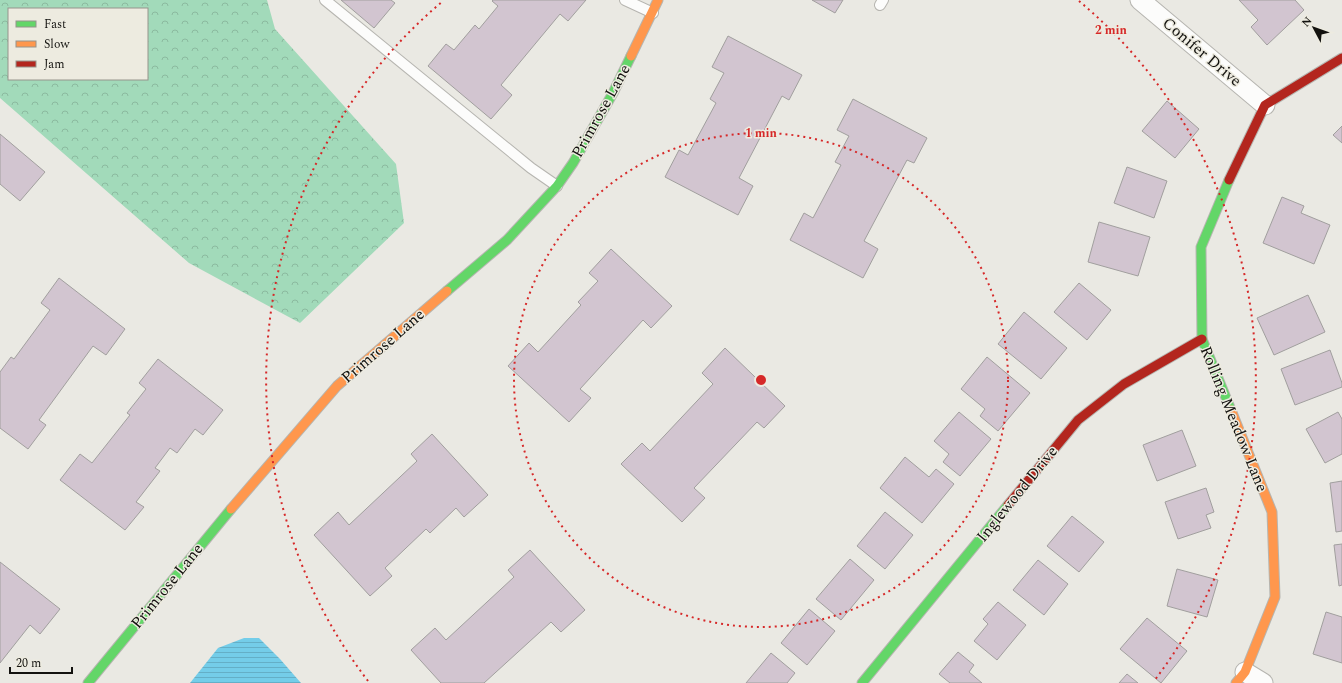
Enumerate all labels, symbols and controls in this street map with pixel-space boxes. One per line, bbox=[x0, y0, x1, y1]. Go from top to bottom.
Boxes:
legend bbox=[8, 8, 148, 80]
north arrow bbox=[1294, 8, 1334, 48]
street label: Conifer Drive bbox=[1157, 12, 1247, 92]
text: N bbox=[1297, 13, 1316, 31]
text: Fast bbox=[44, 15, 66, 34]
text: 2 min bbox=[1095, 21, 1128, 40]
text: Slow bbox=[44, 35, 70, 54]
text: Jam bbox=[44, 55, 65, 74]
street label: Primrose Lane bbox=[565, 60, 637, 162]
text: 1 min bbox=[745, 124, 778, 143]
street label: Primrose Lane bbox=[336, 303, 430, 389]
street label: Rolling Meadow Lane bbox=[1194, 343, 1274, 495]
centre of rings bbox=[754, 373, 768, 387]
street label: Inglewood Drive bbox=[971, 441, 1063, 547]
street label: Primrose Lane bbox=[125, 538, 209, 634]
scale bar bbox=[10, 649, 72, 675]
text: 20 m bbox=[16, 654, 41, 673]

